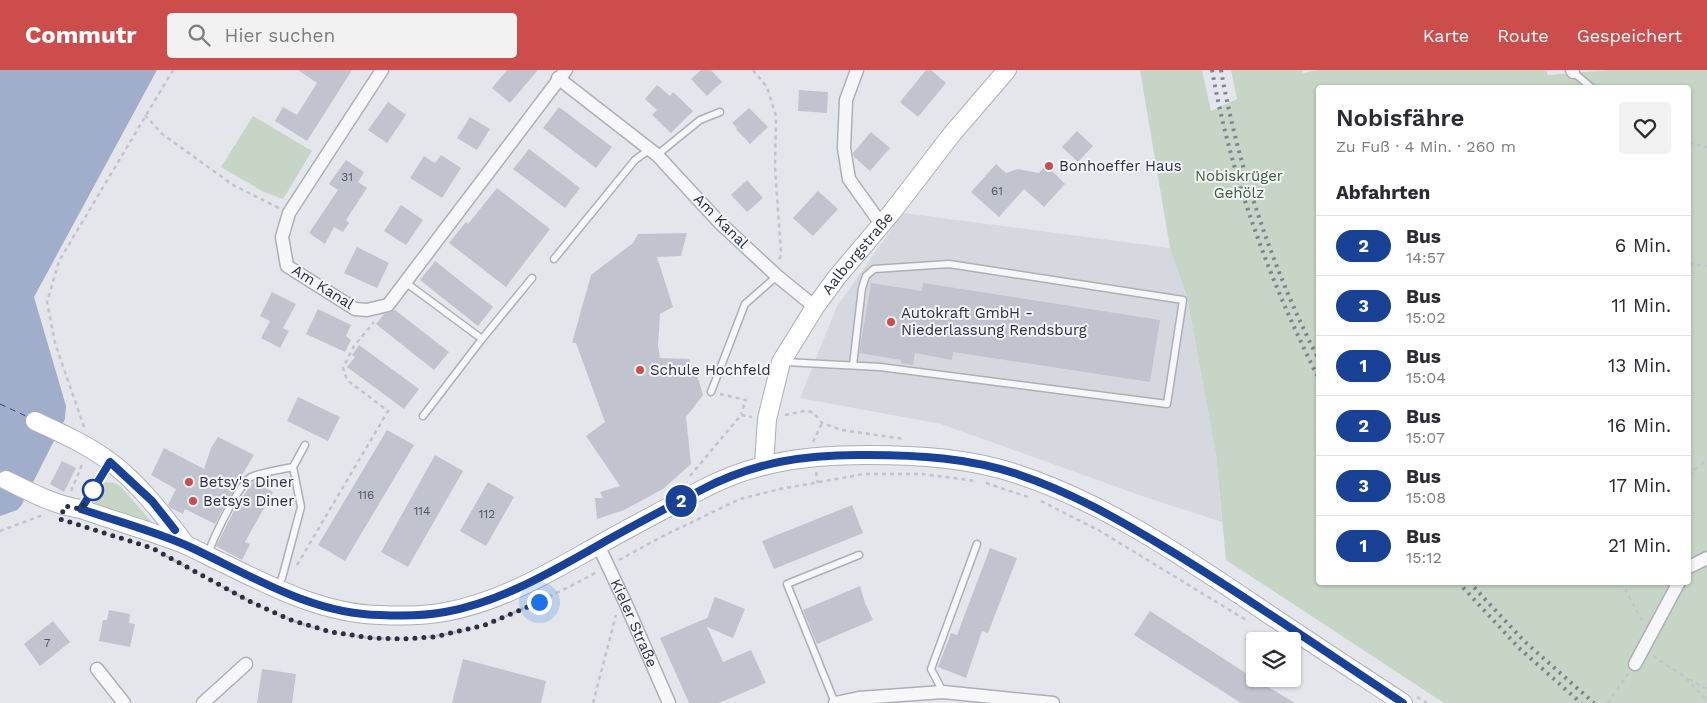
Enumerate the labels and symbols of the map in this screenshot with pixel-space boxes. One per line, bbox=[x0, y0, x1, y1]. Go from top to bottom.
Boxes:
place label: Bonhoeffer Haus bbox=[1059, 157, 1182, 175]
marker: Bonhoeffer Haus bbox=[1043, 160, 1055, 172]
park label: Nobiskrüger Gehölz bbox=[1195, 167, 1283, 202]
house number: 31 bbox=[341, 170, 353, 184]
house number: 61 bbox=[991, 184, 1003, 198]
street label: Am Kanal bbox=[690, 190, 752, 252]
street label: Aalborgstraße bbox=[818, 208, 897, 298]
street label: Am Kanal bbox=[289, 261, 358, 313]
place label: Autokraft GmbH - Niederlassung Rendsburg bbox=[901, 304, 1087, 339]
marker: Autokraft GmbH - Niederlassung Rendsburg bbox=[885, 316, 897, 328]
place label: Schule Hochfeld bbox=[650, 361, 771, 379]
marker: Schule Hochfeld bbox=[634, 364, 646, 376]
place label: Betsy's Diner bbox=[199, 473, 294, 491]
marker: Betsy's Diner bbox=[183, 476, 195, 488]
unlabelled marker bbox=[82, 479, 104, 501]
line badge: 2 bbox=[665, 485, 697, 517]
house number: 116 bbox=[358, 488, 374, 502]
place label: Betsys Diner bbox=[203, 492, 294, 510]
marker: Betsys Diner bbox=[187, 495, 199, 507]
house number: 114 bbox=[414, 504, 430, 518]
house number: 112 bbox=[479, 507, 495, 521]
street label: Kieler Straße bbox=[606, 576, 661, 670]
your location bbox=[527, 590, 552, 615]
house number: 7 bbox=[44, 636, 51, 650]

